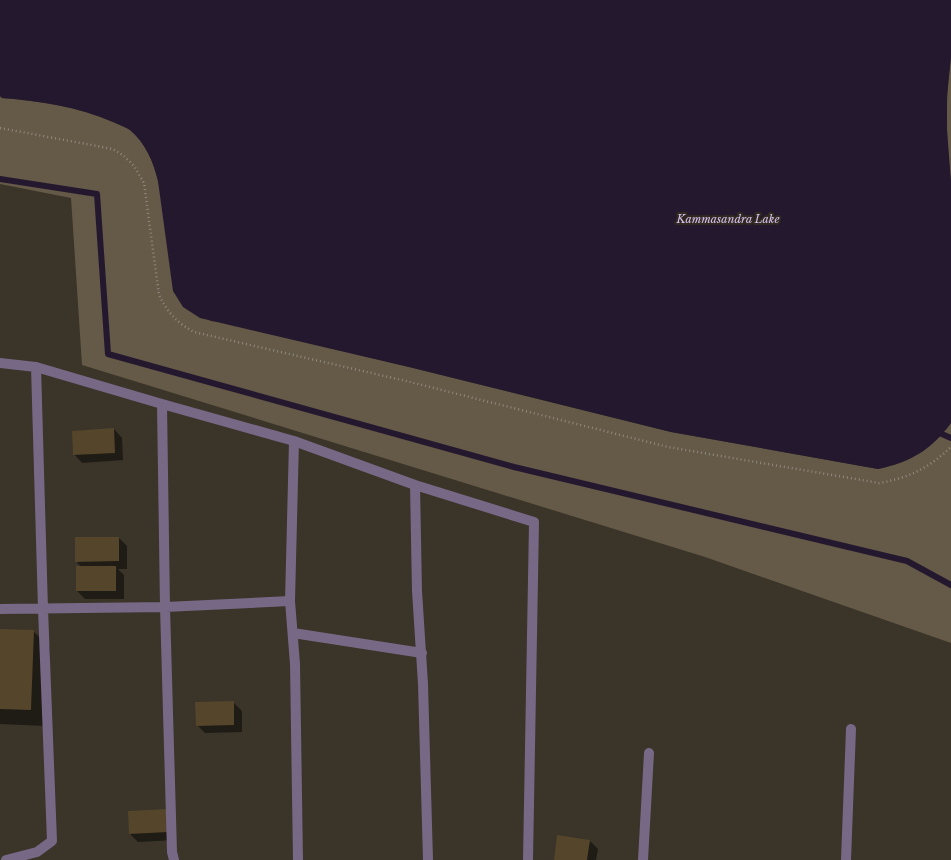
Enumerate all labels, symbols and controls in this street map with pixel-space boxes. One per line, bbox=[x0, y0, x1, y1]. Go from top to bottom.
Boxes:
water label: Kammasandra Lake bbox=[676, 212, 779, 226]

